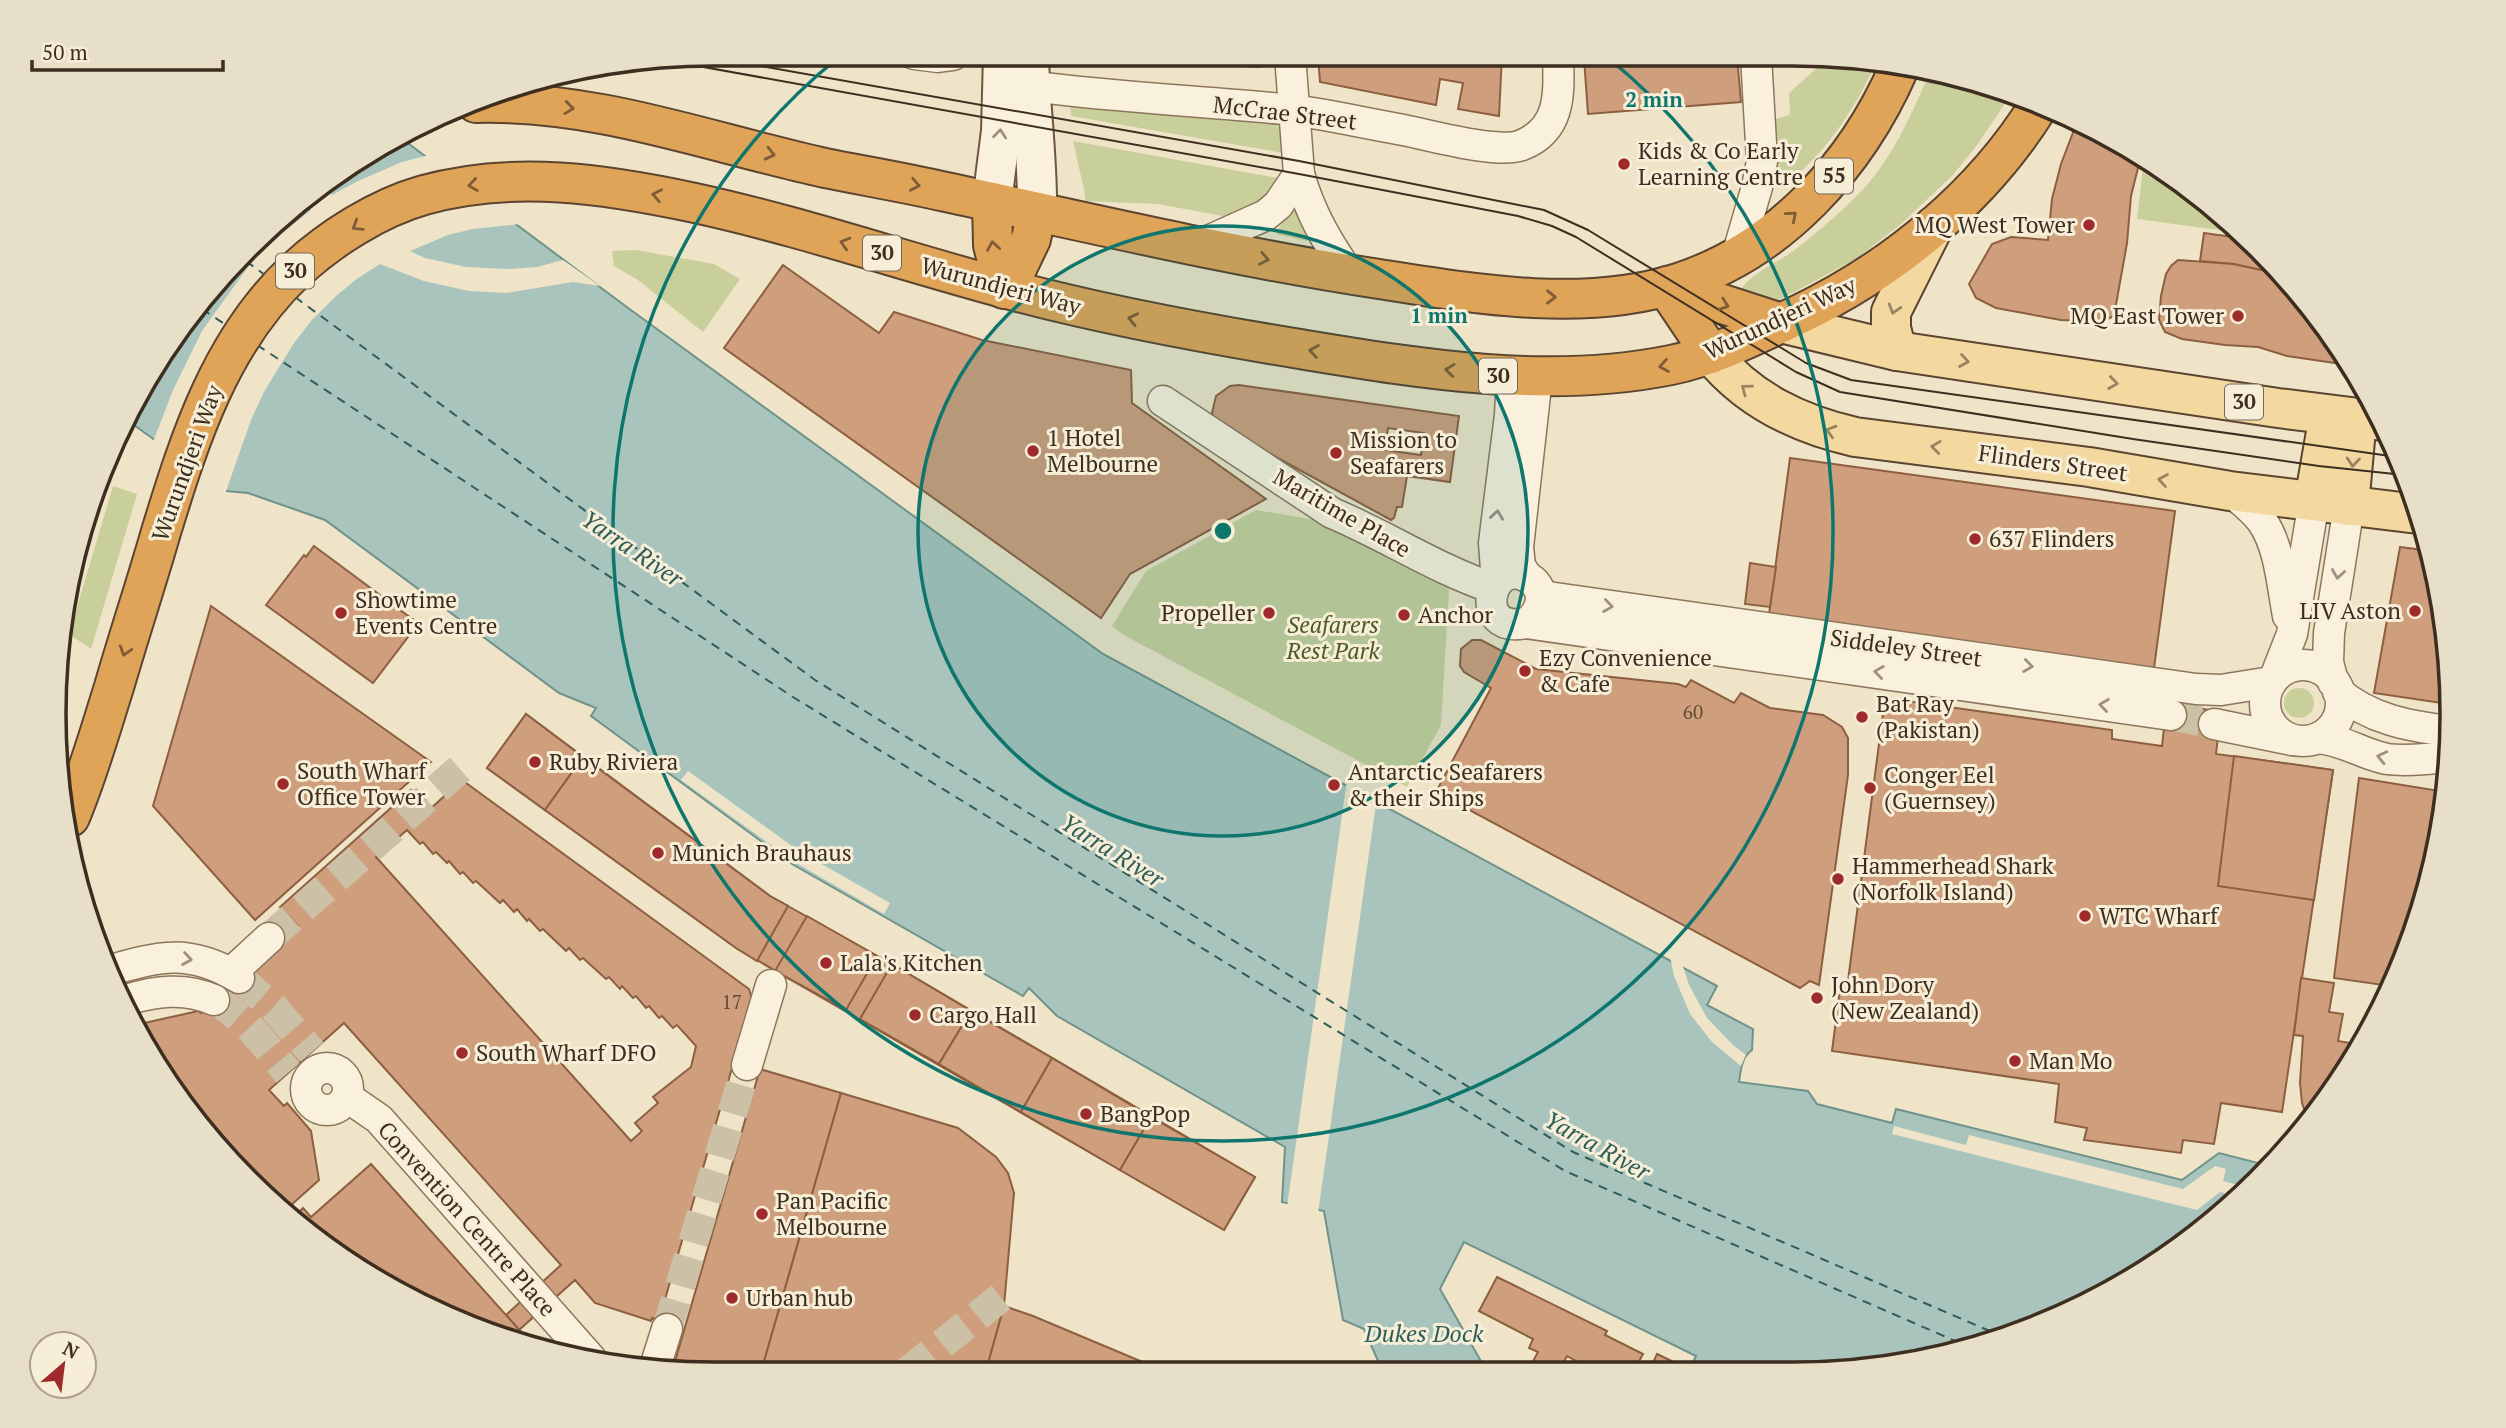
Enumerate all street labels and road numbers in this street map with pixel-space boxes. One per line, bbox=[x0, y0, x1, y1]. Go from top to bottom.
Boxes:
street label: McCrae Street bbox=[1211, 88, 1359, 137]
road number: 55 bbox=[1815, 158, 1853, 194]
road number: 30 bbox=[863, 236, 901, 270]
street label: Wurundjeri Way bbox=[918, 249, 1085, 322]
road number: 30 bbox=[276, 254, 314, 288]
street label: Wurundjeri Way bbox=[1699, 269, 1861, 366]
road number: 30 bbox=[1479, 358, 1517, 394]
street label: Wurundjeri Way bbox=[144, 380, 229, 545]
road number: 30 bbox=[2225, 384, 2263, 420]
street label: Flinders Street bbox=[1977, 437, 2130, 488]
street label: Maritime Place bbox=[1268, 461, 1417, 564]
street label: Siddeley Street bbox=[1828, 622, 1984, 674]
street label: Convention Centre Place bbox=[371, 1114, 563, 1323]

